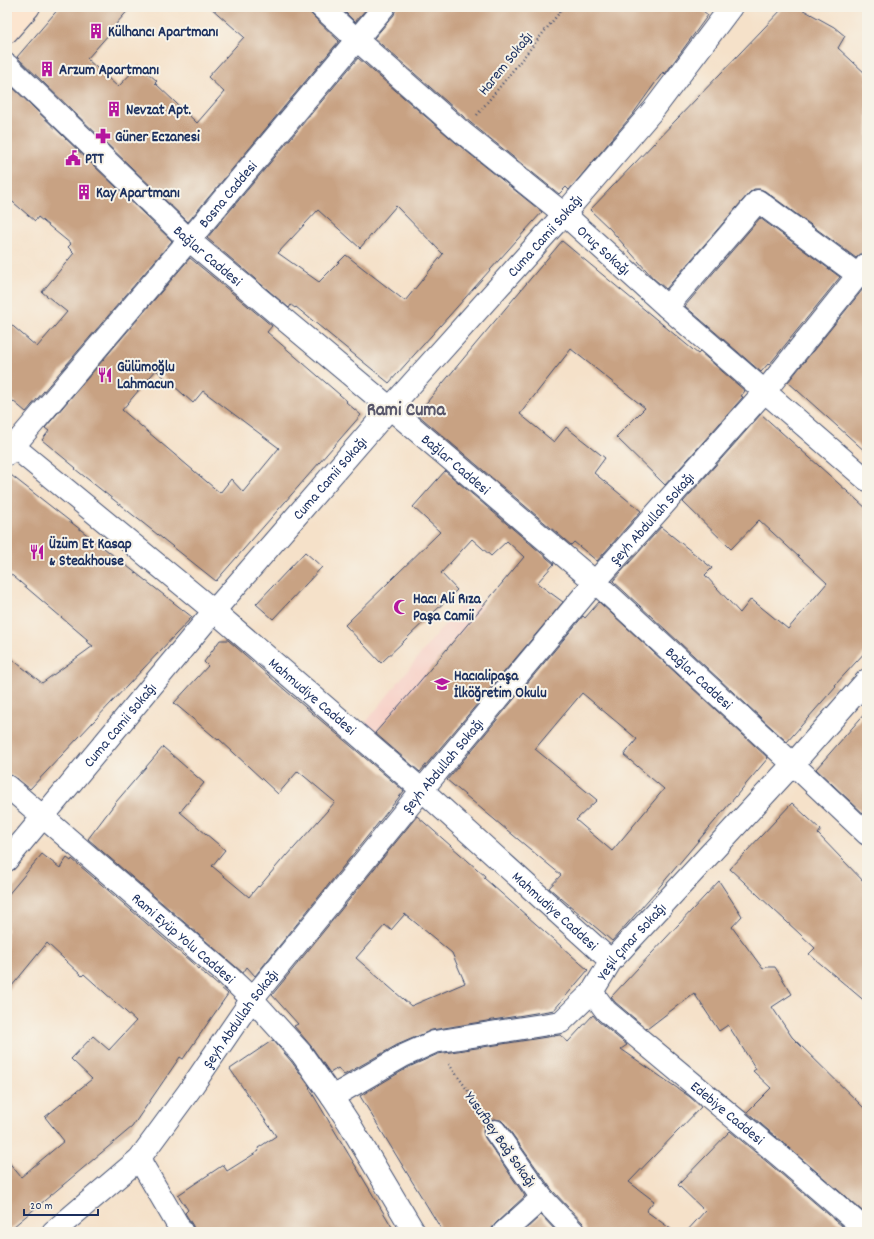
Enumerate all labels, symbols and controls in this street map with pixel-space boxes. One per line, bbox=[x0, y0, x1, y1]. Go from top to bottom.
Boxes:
building icon: Külhancı Apartmanı bbox=[87, 22, 105, 40]
place label: Külhancı Apartmanı bbox=[108, 22, 219, 44]
street label: Harem Sokağı bbox=[474, 27, 539, 101]
building icon: Arzum Apartmanı bbox=[38, 60, 56, 78]
place label: Arzum Apartmanı bbox=[59, 60, 159, 82]
building icon: Nevzat Apt. bbox=[105, 100, 123, 118]
place label: Nevzat Apt. bbox=[126, 100, 192, 122]
pharmacy icon: Güner Eczanesi bbox=[94, 127, 112, 145]
place label: Güner Eczanesi bbox=[115, 127, 200, 149]
public building icon: PTT bbox=[64, 149, 82, 167]
place label: PTT bbox=[85, 149, 105, 171]
street label: Bosna Caddesi bbox=[194, 157, 264, 234]
building icon: Kay Apartmanı bbox=[75, 183, 93, 201]
place label: Kay Apartmanı bbox=[96, 183, 180, 205]
street label: Cuma Camii Sokağı bbox=[503, 190, 589, 283]
street label: Bağlar Caddesi bbox=[167, 221, 246, 293]
street label: Oruç Sokağı bbox=[571, 221, 635, 282]
place label: Gülümoğlu Lahmacun bbox=[117, 357, 175, 396]
restaurant icon: Gülümoğlu Lahmacun bbox=[96, 366, 114, 384]
district label: Rami Cuma bbox=[367, 398, 446, 425]
street label: Bağlar Caddesi bbox=[415, 430, 494, 501]
street label: Cuma Camii Sokağı bbox=[288, 432, 374, 526]
street label: Şeyh Abdullah Sokağı bbox=[606, 468, 701, 571]
place label: Üzüm Et Kasap & Steakhouse bbox=[49, 534, 132, 573]
restaurant icon: Üzüm Et Kasap & Steakhouse bbox=[28, 543, 46, 561]
place label: Hacı Ali Rıza Paşa Camii bbox=[413, 589, 482, 628]
mosque icon: Hacı Ali Rıza Paşa Camii bbox=[392, 598, 410, 616]
street label: Bağlar Caddesi bbox=[659, 643, 737, 716]
street label: Mahmudiye Caddesi bbox=[263, 653, 360, 742]
place label: Hacıalipaşa İlköğretim Okulu bbox=[454, 666, 547, 705]
school or university icon: Hacıalipaşa İlköğretim Okulu bbox=[433, 675, 451, 693]
street label: Cuma Camii Sokağı bbox=[79, 679, 163, 773]
street label: Şeyh Abdullah Sokağı bbox=[398, 714, 490, 819]
street label: Mahmudiye Caddesi bbox=[506, 867, 602, 957]
street label: Rami Eyüp Yolu Caddesi bbox=[126, 889, 239, 990]
street label: Yeşil Çınar Sokağı bbox=[593, 899, 673, 985]
street label: Şeyh Abdullah Sokağı bbox=[198, 965, 285, 1074]
street label: Edebiye Caddesi bbox=[685, 1077, 768, 1151]
street label: Yusufbey Bağ Sokağı bbox=[458, 1088, 541, 1193]
scale bar bbox=[24, 1191, 98, 1217]
text: 20 m bbox=[30, 1198, 53, 1215]

